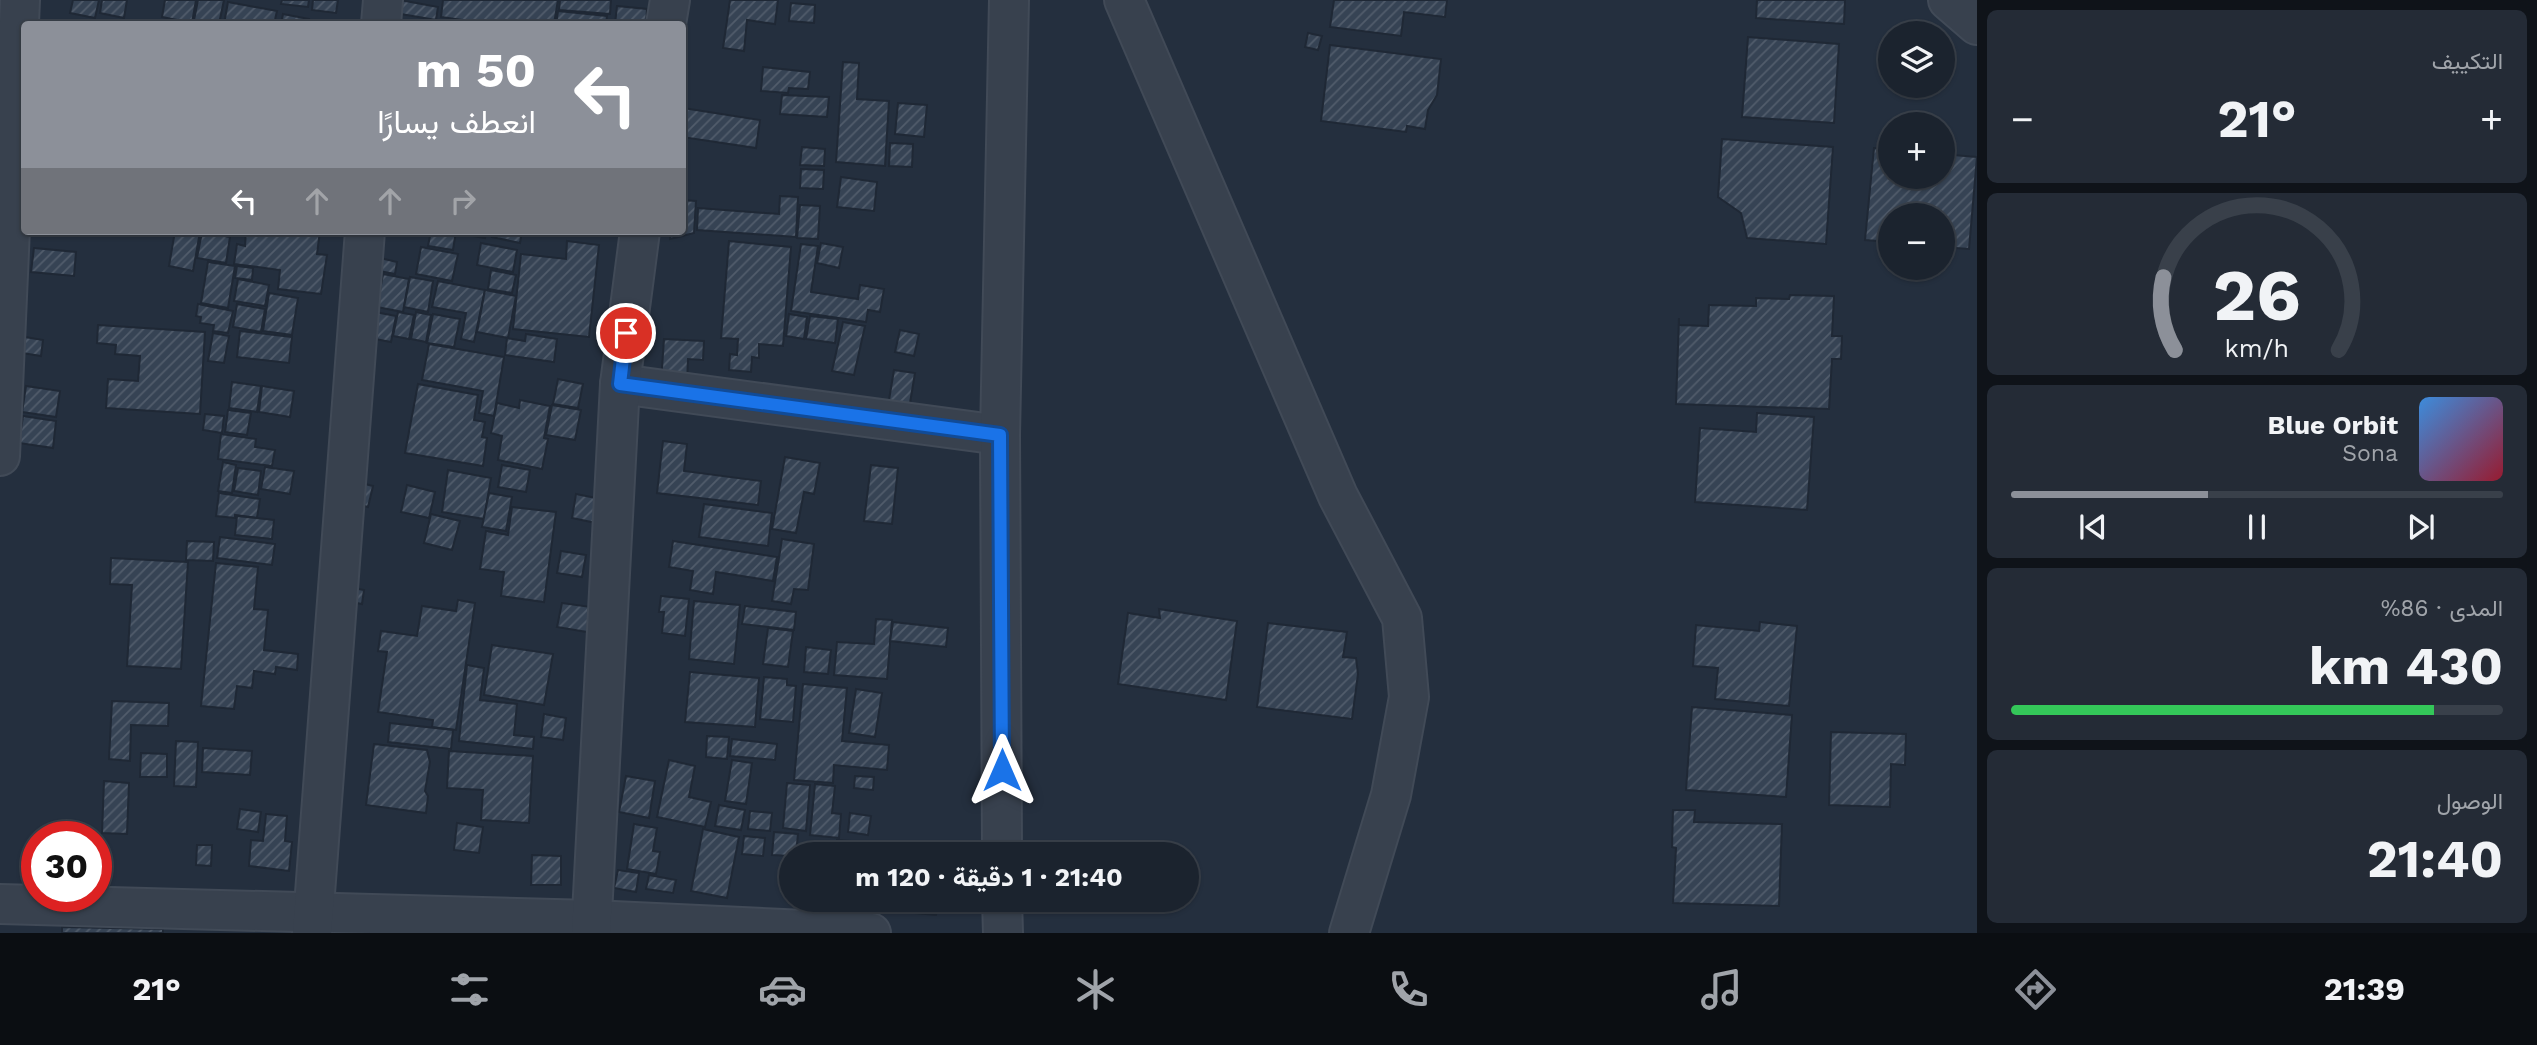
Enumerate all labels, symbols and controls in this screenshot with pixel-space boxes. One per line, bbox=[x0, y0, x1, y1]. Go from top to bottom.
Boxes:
map controls bbox=[1878, 21, 1955, 280]
button: layers bbox=[1878, 21, 1955, 98]
text: 50 m bbox=[416, 41, 536, 99]
text: التكييف bbox=[2432, 48, 2503, 75]
icon: left bbox=[560, 49, 651, 140]
text: 21° bbox=[2217, 89, 2297, 150]
text: − bbox=[2011, 97, 2034, 141]
text: + bbox=[2480, 97, 2503, 141]
text: انعطف يسارًا bbox=[377, 103, 536, 141]
button: + bbox=[1878, 112, 1955, 189]
icon: left bbox=[225, 182, 263, 220]
icon: ahead bbox=[298, 182, 336, 220]
icon: ahead bbox=[371, 182, 409, 220]
icon: right bbox=[444, 182, 482, 220]
button: − bbox=[1878, 203, 1955, 280]
text: 26 bbox=[2213, 252, 2301, 338]
pin bbox=[596, 303, 656, 363]
icon: arrive bbox=[607, 314, 645, 352]
text: km/h bbox=[2225, 334, 2289, 363]
text: Blue Orbit bbox=[2268, 410, 2398, 440]
text: Sona bbox=[2342, 440, 2398, 467]
icon: previous bbox=[2074, 508, 2112, 546]
icon: pause bbox=[2238, 508, 2276, 546]
icon: next bbox=[2402, 508, 2440, 546]
text: المدى · 86% bbox=[2381, 595, 2503, 622]
text: 430 km bbox=[2309, 636, 2503, 697]
position arrow bbox=[965, 733, 1039, 807]
text: الوصول bbox=[2437, 788, 2503, 815]
speed limit sign: 30 bbox=[21, 821, 112, 912]
text: 21:40 bbox=[2367, 829, 2503, 890]
text: 21:40 · 1 دقيقة · 120 m bbox=[855, 862, 1123, 892]
icon: filters bbox=[445, 965, 494, 1014]
icon: car bbox=[758, 965, 807, 1014]
icon: climate bbox=[1071, 965, 1120, 1014]
icon: phone bbox=[1384, 965, 1433, 1014]
icon: music bbox=[1697, 965, 1746, 1014]
icon: directions bbox=[2011, 965, 2060, 1014]
text: 21° bbox=[132, 970, 181, 1008]
text: 21:39 bbox=[2324, 970, 2405, 1008]

